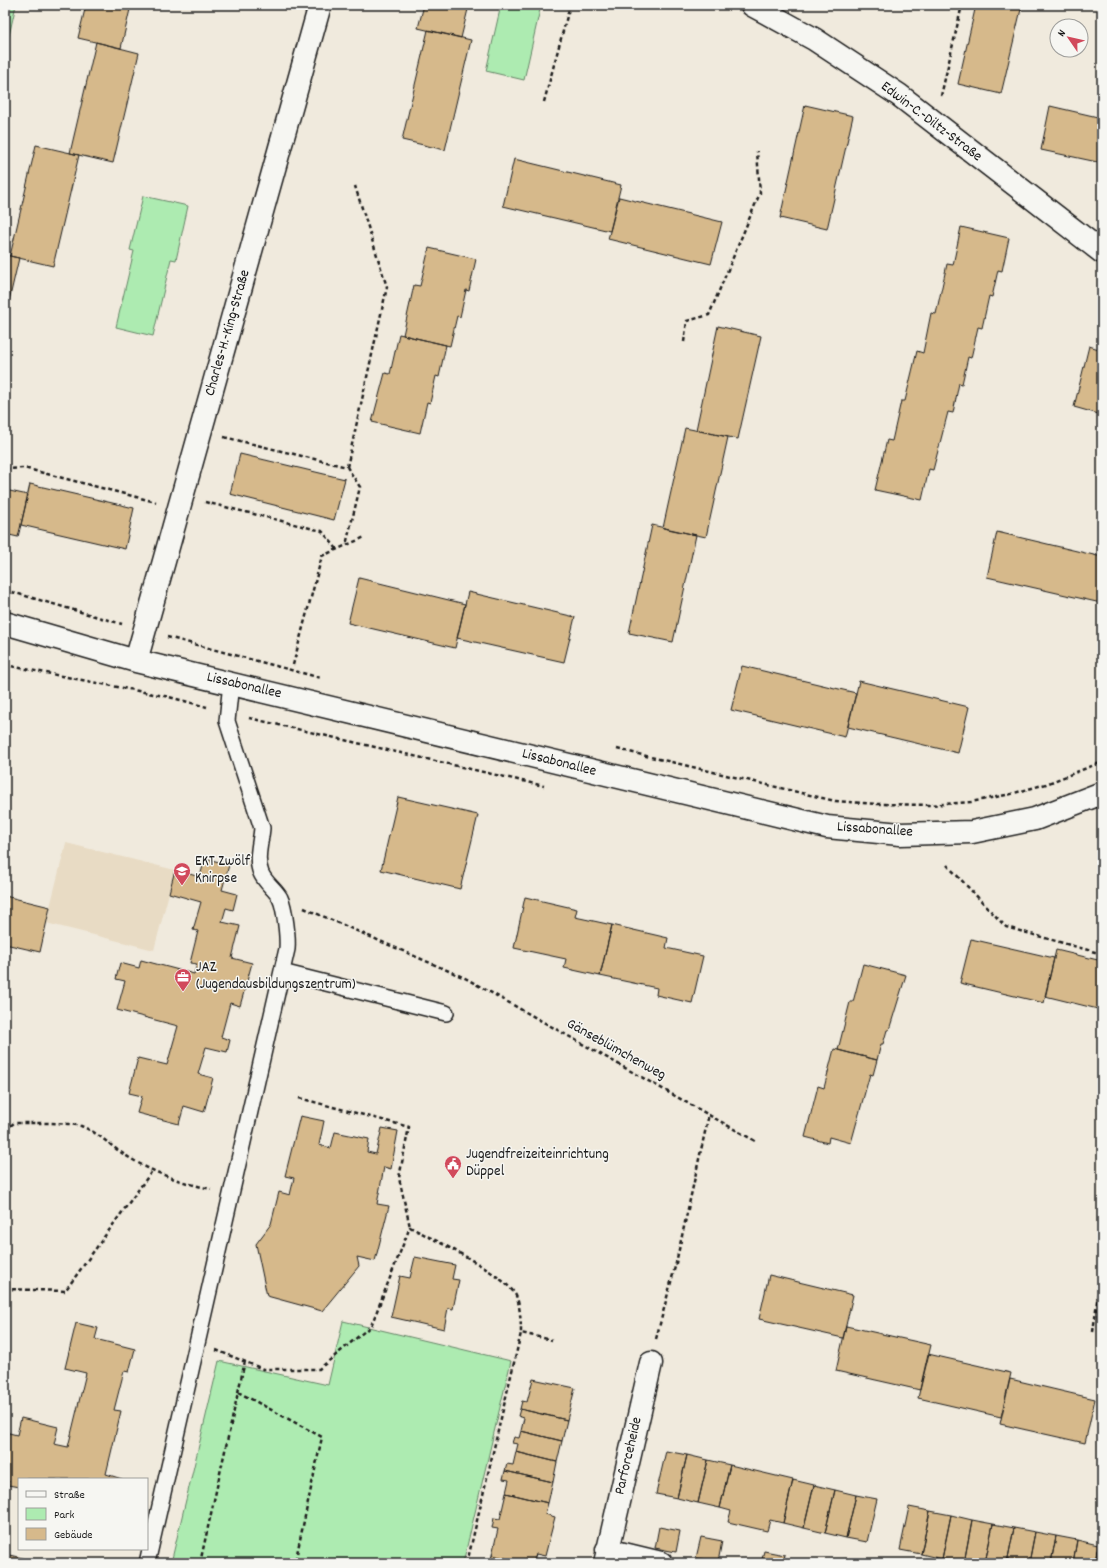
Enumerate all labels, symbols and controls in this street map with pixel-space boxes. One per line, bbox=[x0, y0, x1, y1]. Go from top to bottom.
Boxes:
north arrow bbox=[1049, 18, 1089, 58]
text: N bbox=[1054, 26, 1071, 40]
street label: Edwin-C.-Diltz-Straße bbox=[876, 76, 987, 168]
street label: Charles-H.-King-Straße bbox=[199, 267, 257, 399]
street label: Lissabonallee bbox=[204, 667, 284, 705]
street label: Lissabonallee bbox=[519, 743, 599, 783]
street label: Lissabonallee bbox=[836, 816, 914, 844]
place label: EKT Zwölf Knirpse bbox=[195, 851, 251, 890]
school or university icon: EKT Zwölf Knirpse bbox=[172, 861, 192, 886]
place label: JAZ (Jugendausbildungszentrum) bbox=[196, 957, 356, 996]
office icon: JAZ (Jugendausbildungszentrum) bbox=[173, 967, 193, 992]
street label: Gänseblümchenweg bbox=[562, 1013, 670, 1087]
place label: Jugendfreizeiteinrichtung Düppel bbox=[466, 1144, 609, 1183]
public building icon: Jugendfreizeiteinrichtung Düppel bbox=[443, 1154, 463, 1179]
street label: Parforceheide bbox=[609, 1414, 649, 1497]
legend bbox=[18, 1478, 148, 1550]
text: Straße bbox=[54, 1487, 85, 1504]
text: Park bbox=[54, 1507, 75, 1524]
text: Gebäude bbox=[54, 1527, 93, 1544]

